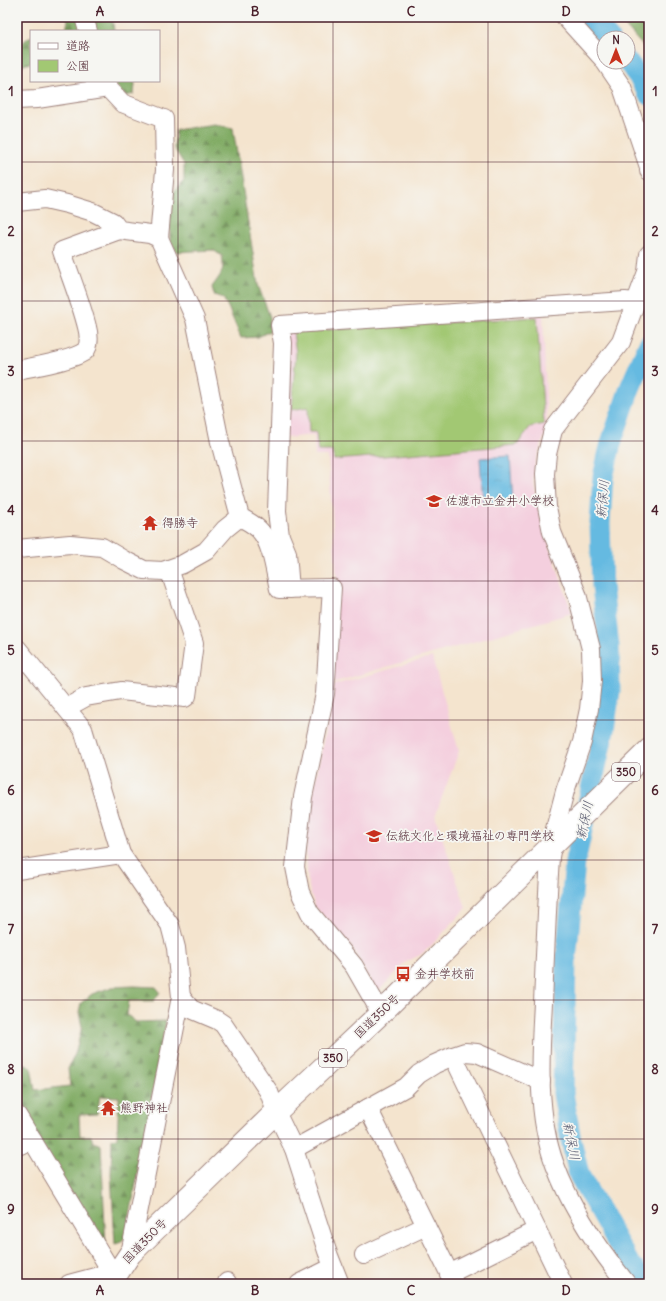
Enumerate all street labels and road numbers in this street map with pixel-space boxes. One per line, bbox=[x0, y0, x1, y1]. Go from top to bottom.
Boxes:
road number: 350 bbox=[612, 763, 640, 781]
street label: 国道350号 bbox=[351, 990, 403, 1041]
road number: 350 bbox=[319, 1049, 347, 1067]
street label: 国道350号 bbox=[119, 1215, 170, 1267]

